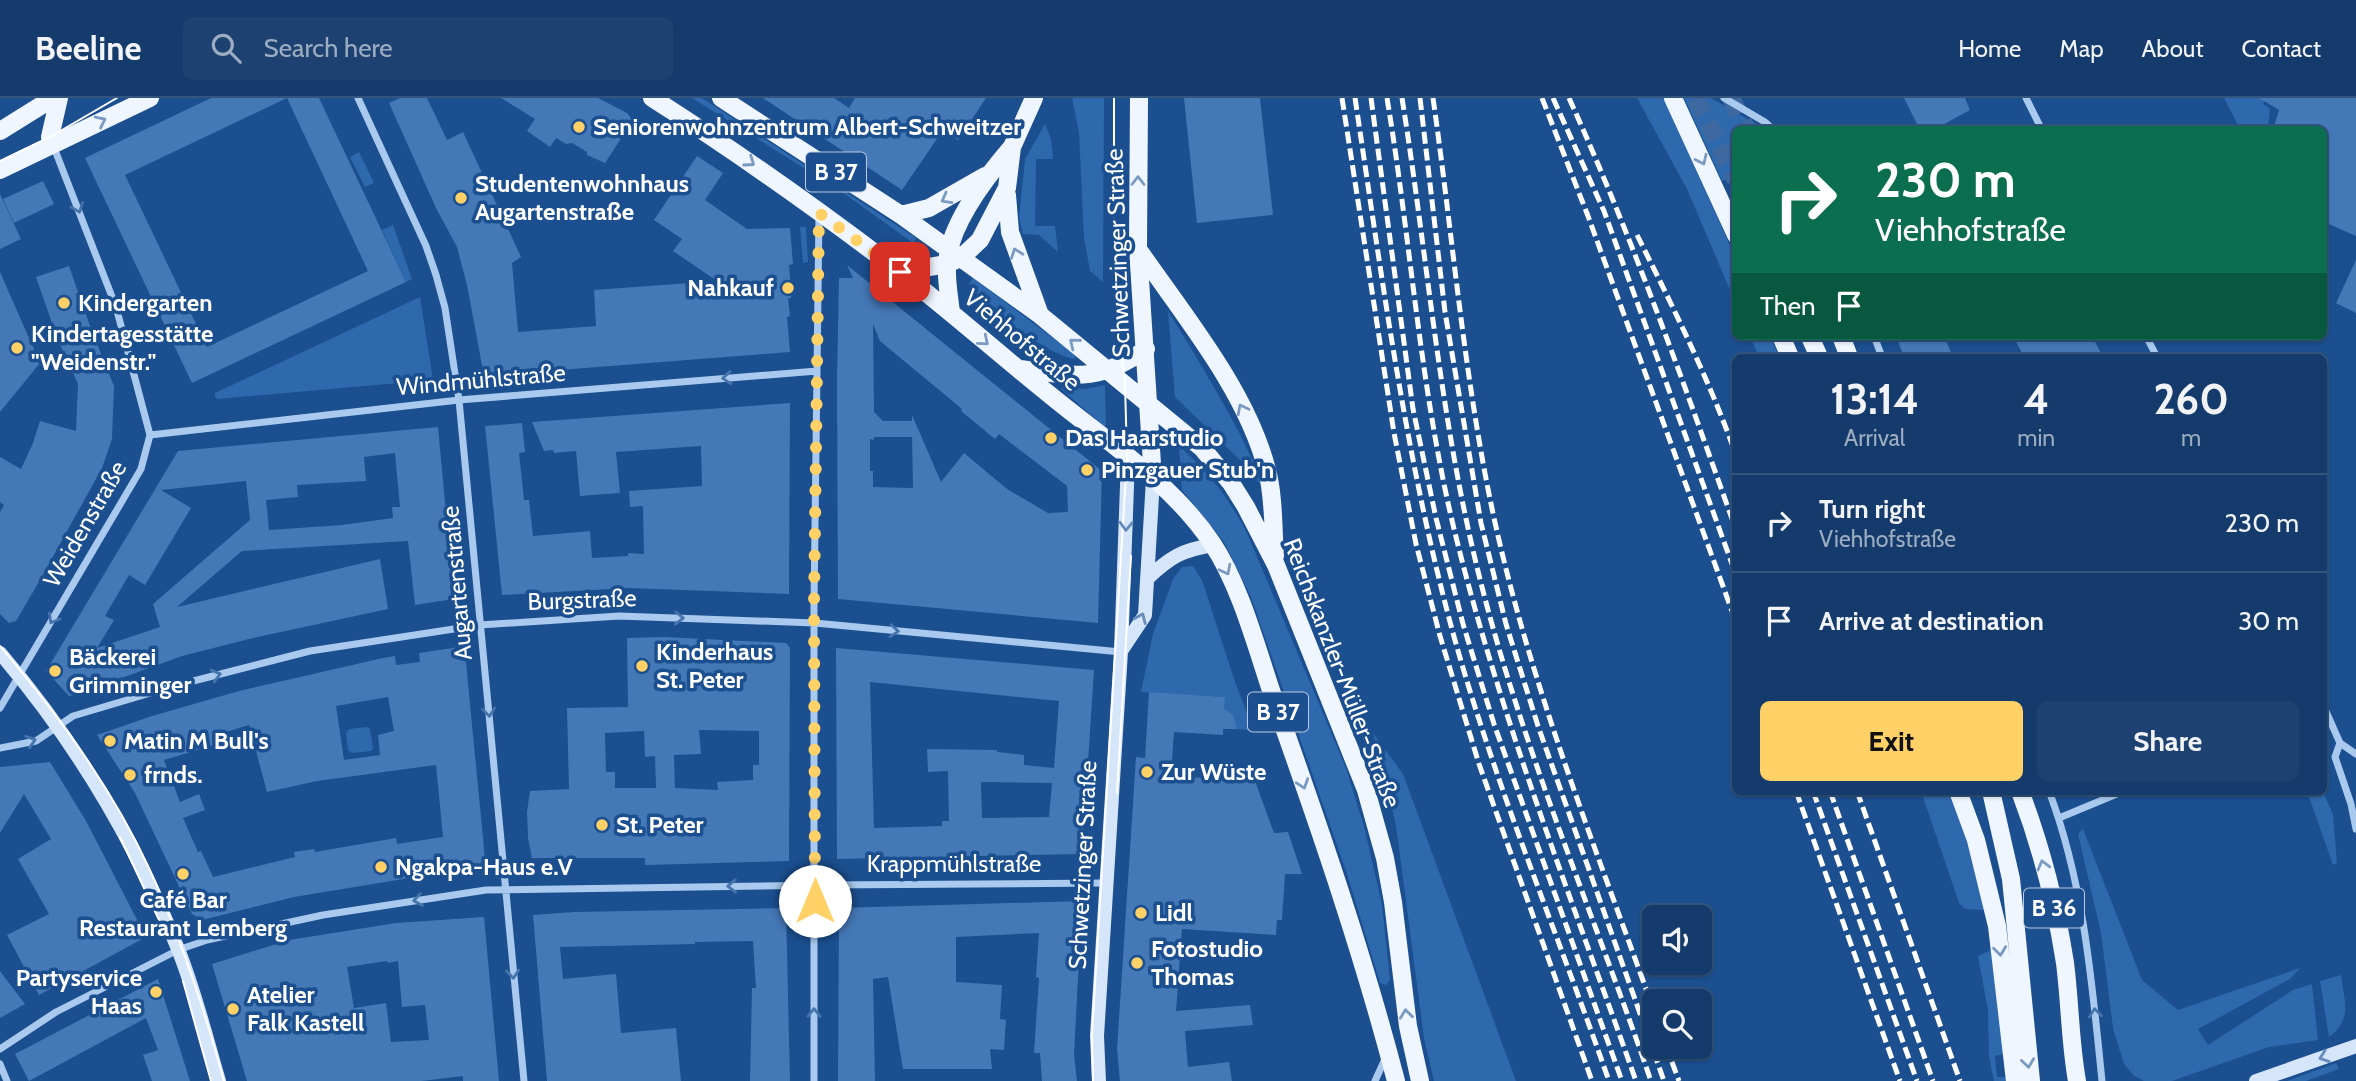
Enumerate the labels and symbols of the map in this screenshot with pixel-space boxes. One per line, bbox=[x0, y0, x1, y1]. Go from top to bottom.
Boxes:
place label: Seniorenwohnzentrum Albert-Schweitzer bbox=[593, 112, 1021, 141]
one-way arrow bbox=[94, 116, 106, 130]
marker: Seniorenwohnzentrum Albert-Schweitzer bbox=[571, 119, 587, 135]
street label: Schwetzinger Straße bbox=[1099, 148, 1136, 358]
road number: B 37 bbox=[806, 152, 866, 192]
one-way arrow bbox=[1694, 153, 1708, 165]
one-way arrow bbox=[742, 154, 755, 166]
place label: Studentenwohnhaus Augartenstraße bbox=[475, 169, 689, 226]
one-way arrow bbox=[1130, 175, 1146, 185]
marker: Studentenwohnhaus Augartenstraße bbox=[453, 190, 469, 206]
one-way arrow bbox=[941, 190, 954, 204]
one-way arrow bbox=[70, 201, 84, 213]
pin bbox=[870, 242, 930, 302]
one-way arrow bbox=[1010, 247, 1024, 260]
place label: Nahkauf bbox=[687, 273, 774, 302]
marker: Nahkauf bbox=[780, 280, 796, 296]
street label: Viehhofstraße bbox=[958, 283, 1086, 397]
place label: Kindergarten bbox=[78, 288, 212, 317]
marker: Kindergarten bbox=[56, 295, 72, 311]
place label: Kindertagesstätte "Weidenstr." bbox=[31, 319, 213, 376]
one-way arrow bbox=[976, 333, 989, 345]
one-way arrow bbox=[1069, 339, 1082, 351]
marker: Kindertagesstätte "Weidenstr." bbox=[9, 340, 25, 356]
street label: Windmühlstraße bbox=[395, 358, 567, 401]
one-way arrow bbox=[721, 370, 732, 385]
one-way arrow bbox=[1237, 404, 1250, 416]
place label: Das Haarstudio bbox=[1065, 423, 1224, 452]
marker: Das Haarstudio bbox=[1043, 430, 1059, 446]
street label: Weidenstraße bbox=[37, 455, 132, 592]
place label: Pinzgauer Stub'n bbox=[1101, 455, 1274, 484]
marker: Pinzgauer Stub'n bbox=[1079, 462, 1095, 478]
street label: Augartenstraße bbox=[435, 505, 478, 661]
one-way arrow bbox=[1118, 521, 1133, 532]
street label: Reichskanzler-Müller-Straße bbox=[1278, 534, 1407, 812]
one-way arrow bbox=[1218, 563, 1232, 575]
street label: Burgstraße bbox=[527, 583, 637, 616]
one-way arrow bbox=[674, 610, 685, 625]
one-way arrow bbox=[48, 611, 61, 624]
one-way arrow bbox=[1132, 612, 1146, 625]
one-way arrow bbox=[889, 623, 900, 638]
place label: Kinderhaus St. Peter bbox=[656, 637, 773, 694]
place label: Bäckerei Grimminger bbox=[69, 642, 191, 699]
marker: Kinderhaus St. Peter bbox=[634, 658, 650, 674]
marker: Bäckerei Grimminger bbox=[47, 663, 63, 679]
one-way arrow bbox=[210, 669, 222, 684]
road number: B 37 bbox=[1248, 692, 1308, 732]
one-way arrow bbox=[481, 706, 496, 718]
place label: Matin M Bull's bbox=[124, 726, 269, 755]
marker: Matin M Bull's bbox=[102, 733, 118, 749]
one-way arrow bbox=[24, 734, 36, 749]
place label: Zur Wüste bbox=[1161, 757, 1266, 786]
place label: frnds. bbox=[144, 760, 203, 789]
street label: Schwetzinger Straße bbox=[1063, 760, 1102, 970]
marker: Zur Wüste bbox=[1139, 764, 1155, 780]
marker: frnds. bbox=[122, 767, 138, 783]
one-way arrow bbox=[1295, 777, 1309, 789]
place label: St. Peter bbox=[616, 810, 704, 839]
marker: St. Peter bbox=[594, 817, 610, 833]
street label: Krappmühlstraße bbox=[867, 849, 1041, 878]
place label: Ngakpa-Haus e.V bbox=[395, 852, 573, 881]
marker: Ngakpa-Haus e.V bbox=[373, 859, 389, 875]
one-way arrow bbox=[2037, 859, 2051, 871]
position arrow bbox=[778, 864, 852, 938]
marker: Café Bar Restaurant Lemberg bbox=[175, 866, 191, 882]
one-way arrow bbox=[726, 878, 737, 894]
place label: Café Bar Restaurant Lemberg bbox=[79, 885, 287, 942]
road number: B 36 bbox=[2024, 888, 2084, 928]
one-way arrow bbox=[412, 892, 424, 907]
place label: Lidl bbox=[1155, 898, 1193, 927]
marker: Lidl bbox=[1133, 905, 1149, 921]
place label: Fotostudio Thomas bbox=[1151, 934, 1263, 991]
one-way arrow bbox=[1993, 945, 2008, 957]
marker: Fotostudio Thomas bbox=[1129, 955, 1145, 971]
place label: Partyservice Haas bbox=[16, 963, 142, 1020]
one-way arrow bbox=[506, 969, 521, 980]
place label: Atelier Falk Kastell bbox=[247, 980, 364, 1037]
marker: Partyservice Haas bbox=[148, 984, 164, 1000]
marker: Atelier Falk Kastell bbox=[225, 1001, 241, 1017]
one-way arrow bbox=[806, 1007, 822, 1018]
one-way arrow bbox=[2088, 1007, 2103, 1018]
one-way arrow bbox=[1399, 1008, 1414, 1020]
one-way arrow bbox=[2318, 1049, 2330, 1063]
one-way arrow bbox=[2020, 1057, 2035, 1069]

